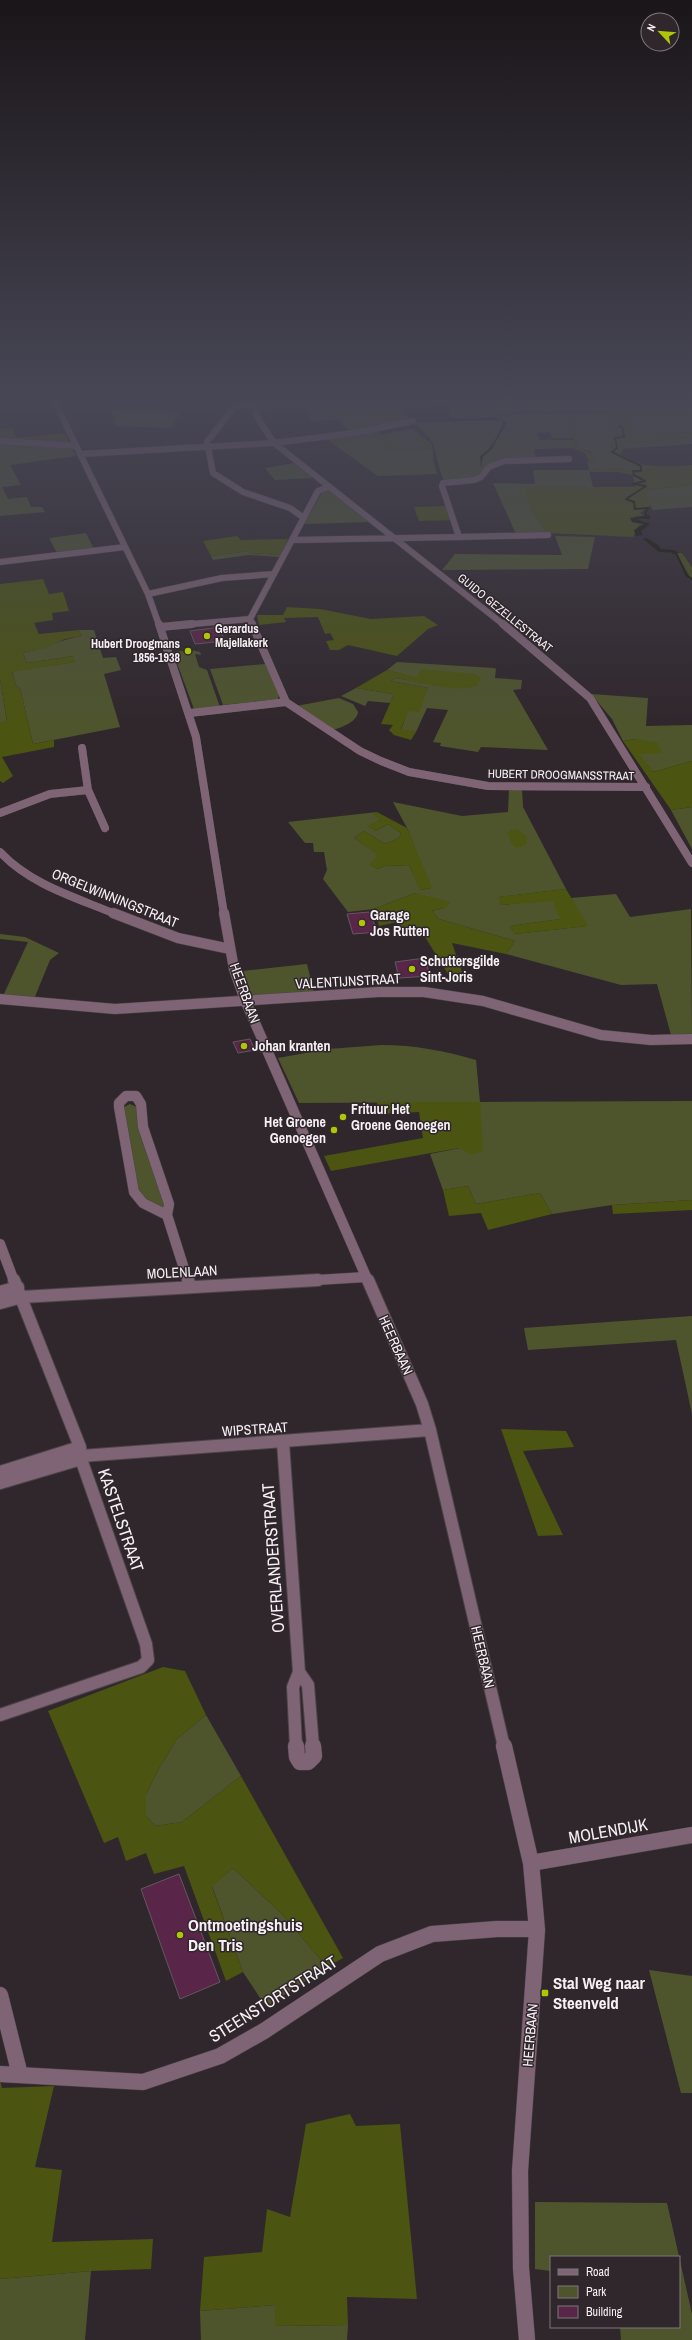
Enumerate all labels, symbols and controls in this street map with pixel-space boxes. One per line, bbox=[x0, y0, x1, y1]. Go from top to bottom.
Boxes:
north arrow bbox=[640, 12, 680, 52]
text: N bbox=[643, 22, 659, 34]
street label: GUIDO GEZELLESTRAAT bbox=[454, 570, 556, 656]
place label: Gerardus Majellakerk bbox=[215, 621, 269, 651]
marker: Gerardus Majellakerk bbox=[202, 631, 212, 641]
place label: Hubert Droogmans 1856-1938 bbox=[91, 636, 181, 666]
marker: Hubert Droogmans 1856-1938 bbox=[183, 646, 193, 656]
street label: HUBERT DROOGMANSSTRAAT bbox=[488, 766, 634, 784]
street label: ORGELWINNINGSTRAAT bbox=[49, 864, 181, 932]
place label: Garage Jos Rutten bbox=[370, 906, 429, 940]
marker: Garage Jos Rutten bbox=[357, 918, 367, 928]
place label: Schuttersgilde Sint-Joris bbox=[420, 952, 500, 986]
street label: HEERBAAN bbox=[226, 960, 264, 1026]
marker: Schuttersgilde Sint-Joris bbox=[407, 964, 417, 974]
street label: VALENTIJNSTRAAT bbox=[295, 969, 401, 993]
place label: Johan kranten bbox=[252, 1037, 330, 1055]
marker: Johan kranten bbox=[239, 1041, 249, 1051]
place label: Frituur Het Groene Genoegen bbox=[351, 1100, 451, 1134]
marker: Frituur Het Groene Genoegen bbox=[338, 1112, 348, 1122]
place label: Het Groene Genoegen bbox=[264, 1113, 326, 1147]
marker: Het Groene Genoegen bbox=[329, 1125, 339, 1135]
street label: MOLENLAAN bbox=[146, 1261, 218, 1283]
street label: HEERBAAN bbox=[375, 1312, 417, 1378]
street label: WIPSTRAAT bbox=[221, 1418, 289, 1440]
street label: KASTELSTRAAT bbox=[93, 1465, 150, 1575]
street label: OVERLANDERSTRAAT bbox=[256, 1482, 289, 1634]
street label: HEERBAAN bbox=[467, 1624, 499, 1690]
street label: MOLENDIJK bbox=[567, 1812, 650, 1849]
place label: Ontmoetingshuis Den Tris bbox=[188, 1913, 303, 1956]
marker: Ontmoetingshuis Den Tris bbox=[175, 1930, 185, 1940]
street label: STEENSTORTSTRAAT bbox=[204, 1950, 342, 2047]
place label: Stal Weg naar Steenveld bbox=[553, 1971, 646, 2014]
marker: Stal Weg naar Steenveld bbox=[540, 1988, 550, 1998]
street label: HEERBAAN bbox=[518, 2003, 542, 2067]
legend bbox=[550, 2256, 680, 2328]
text: Road bbox=[586, 2264, 610, 2280]
text: Park bbox=[586, 2284, 606, 2300]
text: Building bbox=[586, 2304, 623, 2320]

